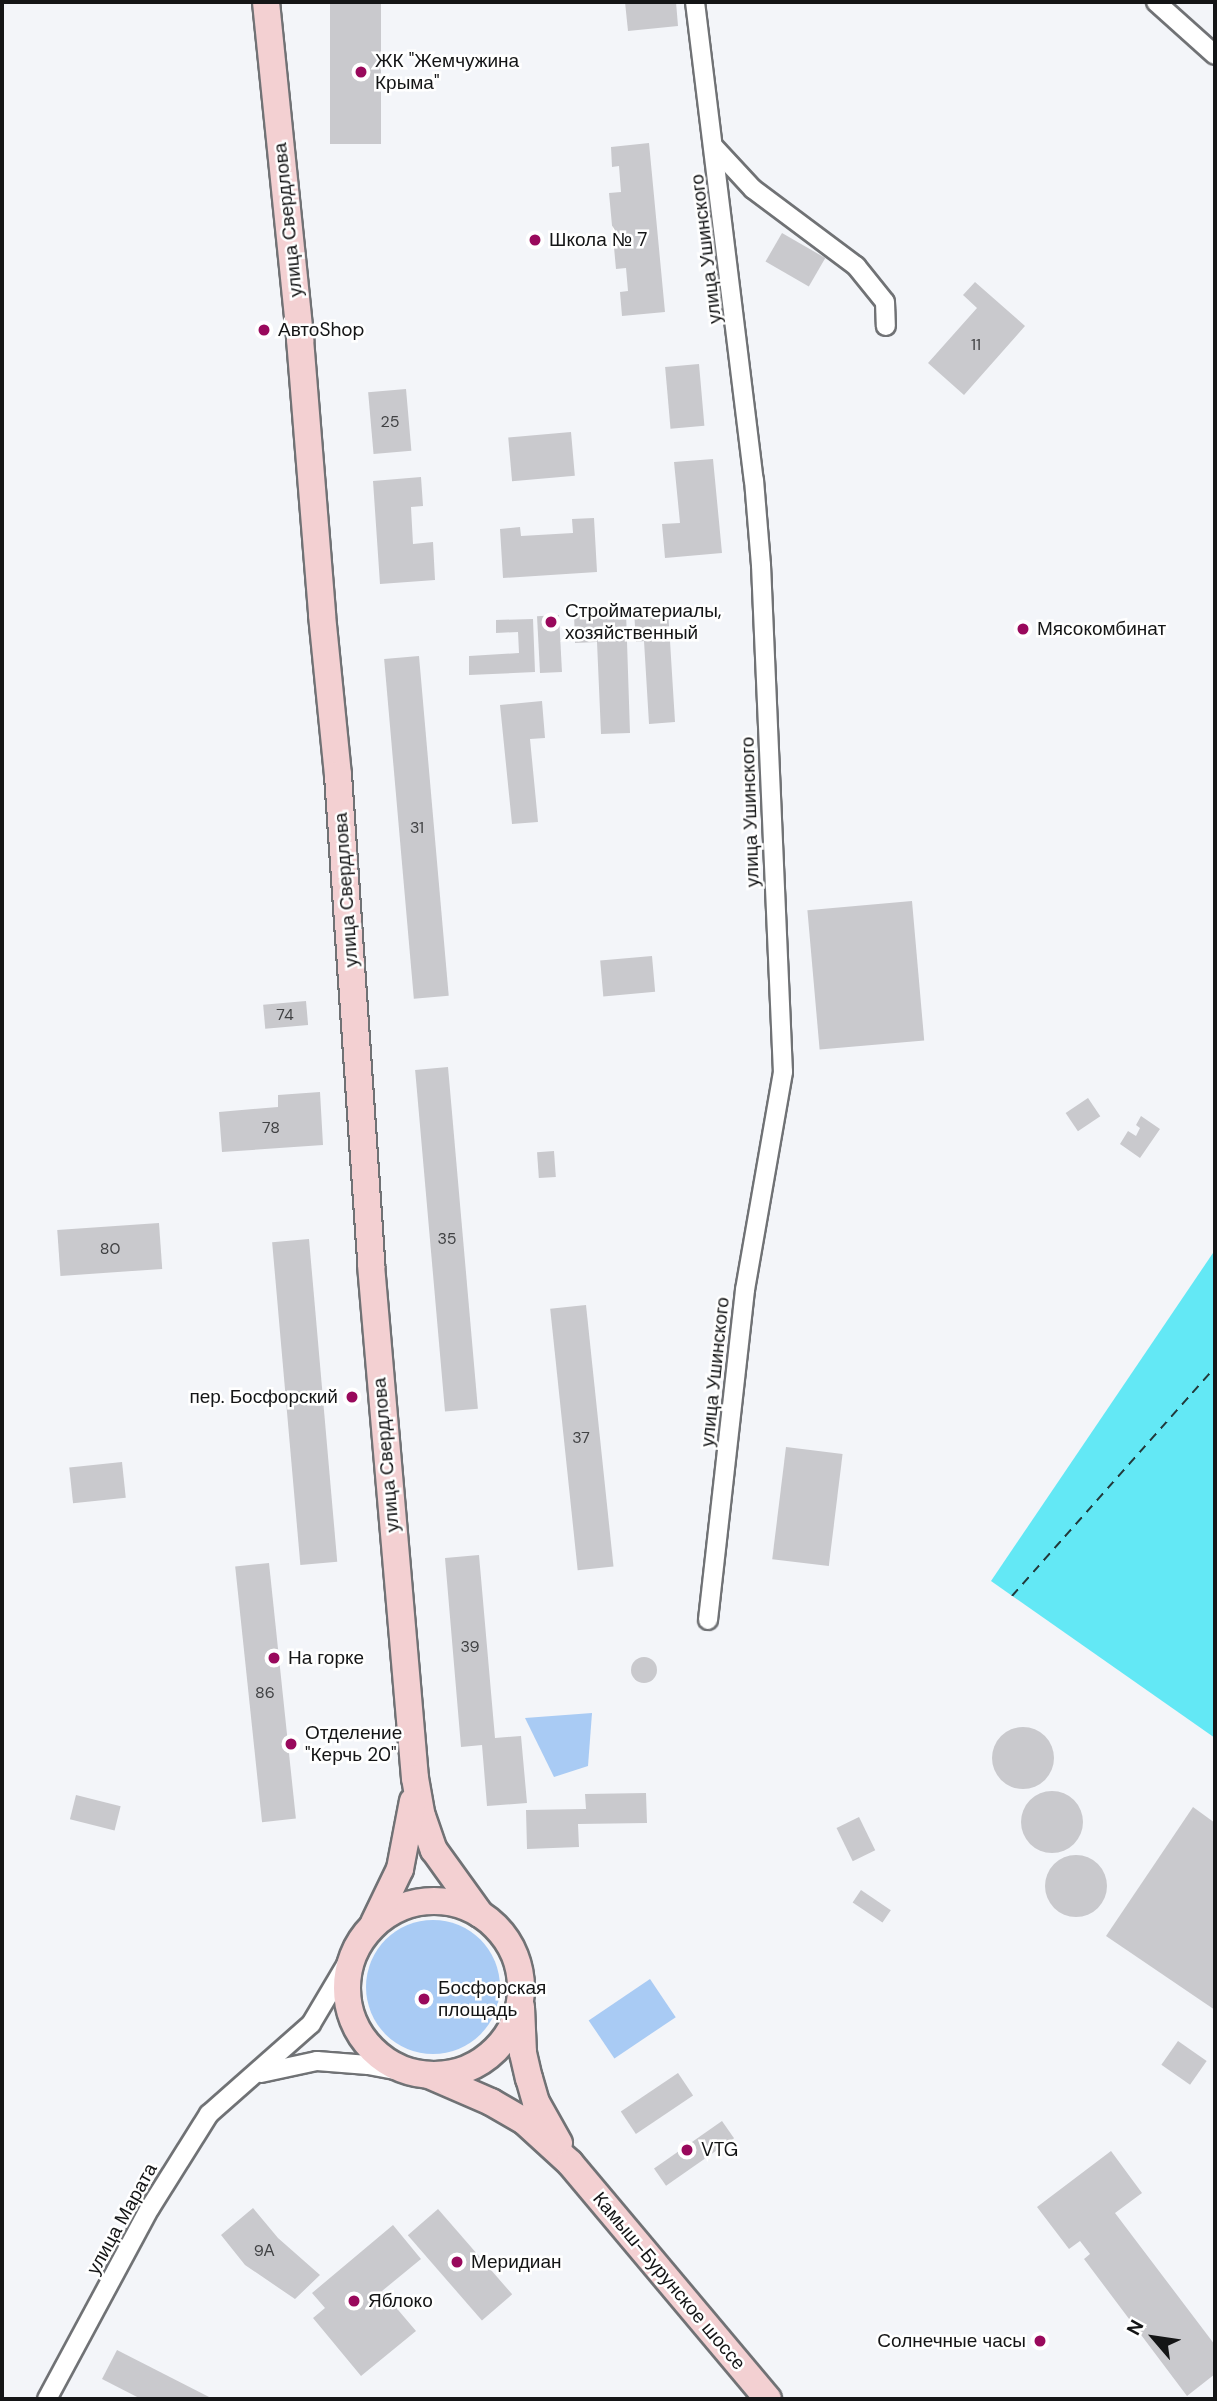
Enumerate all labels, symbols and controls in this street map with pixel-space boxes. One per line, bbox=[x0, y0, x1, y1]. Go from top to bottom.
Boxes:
place label: ЖК "Жемчужина Крыма" bbox=[375, 50, 519, 94]
marker: ЖК "Жемчужина Крыма" bbox=[353, 64, 369, 80]
street label: улица Свердлова bbox=[269, 142, 307, 298]
street label: улица Ушинского bbox=[686, 173, 726, 325]
place label: Школа № 7 bbox=[549, 229, 647, 251]
marker: Школа № 7 bbox=[527, 232, 543, 248]
place label: АвтоShop bbox=[278, 319, 365, 341]
marker: АвтоShop bbox=[256, 322, 272, 338]
house number: 11 bbox=[971, 335, 981, 355]
house number: 25 bbox=[381, 412, 399, 432]
place label: Стройматериалы, хозяйственный bbox=[565, 600, 721, 644]
marker: Стройматериалы, хозяйственный bbox=[543, 614, 559, 630]
place label: Мясокомбинат bbox=[1037, 618, 1166, 640]
marker: Мясокомбинат bbox=[1015, 621, 1031, 637]
street label: улица Ушинского bbox=[736, 736, 764, 888]
street label: улица Свердлова bbox=[329, 812, 363, 968]
house number: 31 bbox=[410, 818, 424, 838]
house number: 74 bbox=[276, 1005, 294, 1025]
house number: 78 bbox=[262, 1118, 280, 1138]
house number: 35 bbox=[437, 1229, 457, 1249]
house number: 80 bbox=[100, 1239, 120, 1259]
street label: улица Ушинского bbox=[696, 1296, 734, 1448]
street label: улица Свердлова bbox=[368, 1377, 404, 1533]
place label: пер. Босфорский bbox=[189, 1386, 338, 1408]
marker: пер. Босфорский bbox=[344, 1389, 360, 1405]
house number: 37 bbox=[572, 1428, 590, 1448]
house number: 39 bbox=[460, 1637, 480, 1657]
place label: На горке bbox=[288, 1647, 364, 1669]
marker: На горке bbox=[266, 1650, 282, 1666]
house number: 86 bbox=[255, 1683, 275, 1703]
place label: Отделение "Керчь 20" bbox=[305, 1722, 402, 1766]
marker: Отделение "Керчь 20" bbox=[283, 1736, 299, 1752]
place label: Босфорская площадь bbox=[438, 1977, 546, 2021]
marker: Босфорская площадь bbox=[416, 1991, 432, 2007]
place label: VTG bbox=[701, 2139, 738, 2161]
marker: VTG bbox=[679, 2142, 695, 2158]
street label: улица Марата bbox=[82, 2159, 162, 2279]
street label: Камыш-Бурунское шоссе bbox=[588, 2187, 750, 2375]
house number: 9А bbox=[254, 2241, 274, 2261]
place label: Меридиан bbox=[471, 2251, 562, 2273]
marker: Меридиан bbox=[449, 2254, 465, 2270]
place label: Яблоко bbox=[368, 2290, 433, 2312]
marker: Яблоко bbox=[346, 2293, 362, 2309]
north arrow bbox=[1119, 2303, 1189, 2373]
text: N bbox=[1121, 2315, 1149, 2340]
place label: Солнечные часы bbox=[877, 2330, 1026, 2352]
marker: Солнечные часы bbox=[1032, 2333, 1048, 2349]

